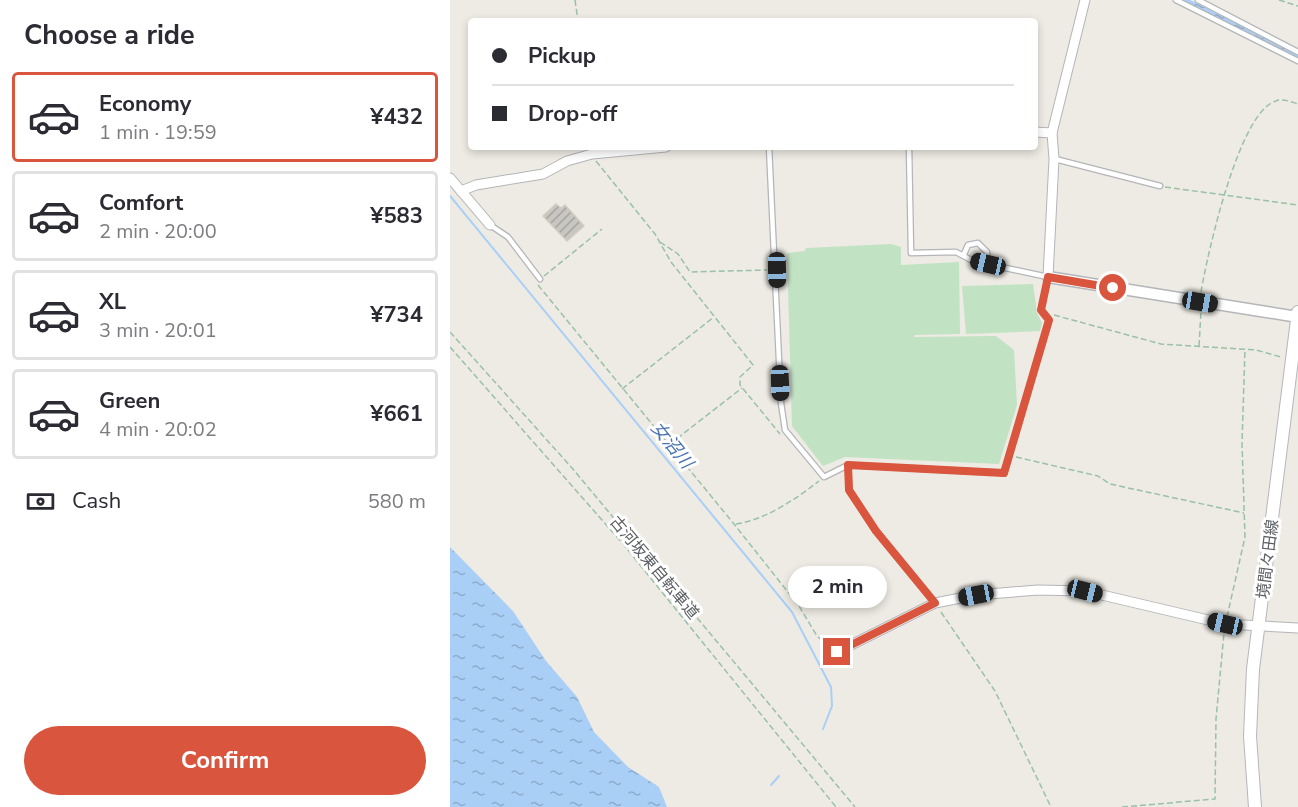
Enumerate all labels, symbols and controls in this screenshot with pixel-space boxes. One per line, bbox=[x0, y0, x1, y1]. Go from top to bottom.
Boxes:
text: Choose a ride bbox=[24, 17, 195, 54]
text: Pickup bbox=[528, 41, 596, 71]
text: Economy bbox=[99, 89, 191, 119]
icon: car bbox=[27, 90, 81, 144]
text: Drop-off bbox=[528, 99, 617, 129]
text: ¥432 bbox=[370, 102, 423, 132]
text: 1 min · 19:59 bbox=[99, 119, 217, 146]
text: Comfort bbox=[99, 188, 183, 218]
icon: car bbox=[27, 189, 81, 243]
text: ¥583 bbox=[370, 201, 423, 231]
text: 2 min · 20:00 bbox=[99, 218, 217, 245]
car bbox=[968, 251, 1008, 277]
car bbox=[768, 252, 786, 288]
route start bbox=[1099, 274, 1126, 301]
text: XL bbox=[99, 287, 126, 317]
icon: car bbox=[27, 288, 81, 342]
car bbox=[1181, 290, 1219, 314]
text: ¥734 bbox=[370, 300, 423, 330]
text: 3 min · 20:01 bbox=[99, 317, 217, 344]
car bbox=[770, 365, 790, 401]
text: Green bbox=[99, 386, 160, 416]
icon: car bbox=[27, 387, 81, 441]
text: ¥661 bbox=[370, 399, 423, 429]
text: 4 min · 20:02 bbox=[99, 416, 217, 443]
water label: 女沼川 bbox=[646, 416, 700, 475]
icon: cash bbox=[24, 485, 57, 518]
text: Cash bbox=[72, 486, 121, 516]
text: 580 m bbox=[368, 488, 426, 515]
street label: 古河坂東自転車道 bbox=[605, 512, 704, 624]
street label: 境間々田線 bbox=[1252, 518, 1284, 600]
callout: 2 min bbox=[788, 565, 886, 607]
text: 2 min bbox=[812, 573, 863, 600]
car bbox=[1065, 578, 1105, 604]
car bbox=[957, 583, 995, 607]
car bbox=[1205, 611, 1245, 637]
route end bbox=[823, 638, 850, 665]
button: Confirm bbox=[24, 726, 426, 795]

